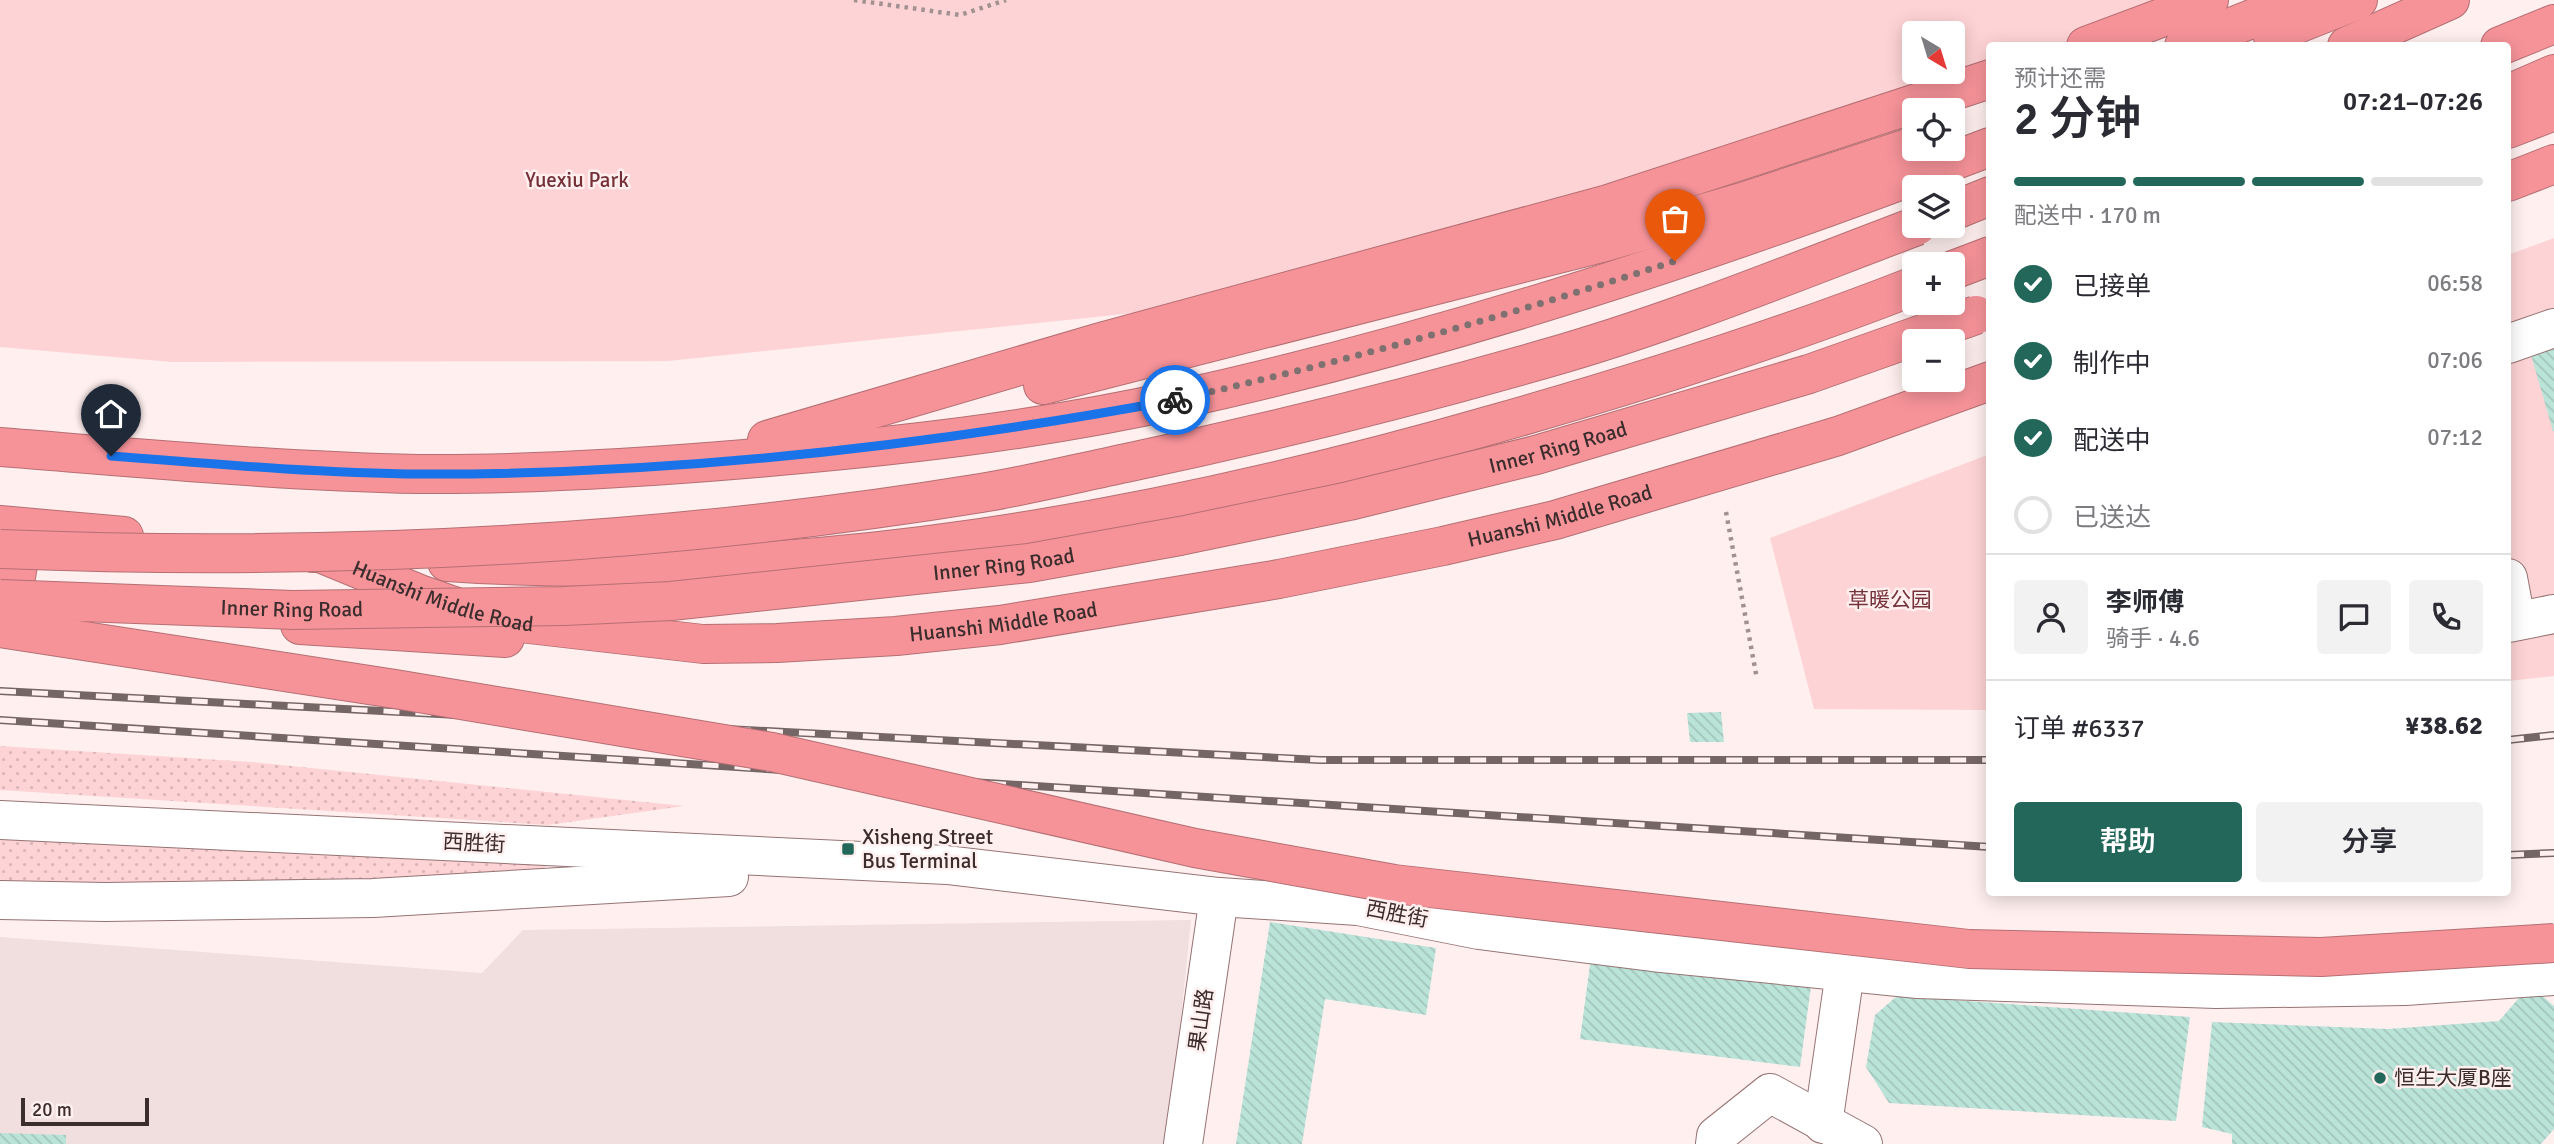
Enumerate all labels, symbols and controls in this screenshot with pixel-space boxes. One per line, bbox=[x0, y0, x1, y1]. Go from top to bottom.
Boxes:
north arrow bbox=[1902, 21, 1965, 84]
map controls bbox=[1902, 21, 1965, 392]
text: 预计还需 bbox=[2014, 64, 2106, 93]
text: 07:21–07:26 bbox=[2343, 86, 2483, 118]
text: 2 分钟 bbox=[2014, 91, 2141, 147]
button: locate bbox=[1902, 98, 1965, 161]
park label: Yuexiu Park bbox=[525, 167, 629, 193]
button: layers bbox=[1902, 175, 1965, 238]
pin bbox=[1645, 189, 1705, 261]
icon: bag bbox=[1656, 200, 1694, 238]
text: 配送中 · 170 m bbox=[2014, 201, 2161, 230]
button: + bbox=[1902, 252, 1965, 315]
icon: check bbox=[2014, 265, 2052, 303]
text: 06:58 bbox=[2427, 269, 2483, 298]
text: 已接单 bbox=[2073, 271, 2151, 303]
button: − bbox=[1902, 329, 1965, 392]
icon: check bbox=[2014, 342, 2052, 380]
text: 07:06 bbox=[2427, 346, 2483, 375]
text: 制作中 bbox=[2073, 348, 2151, 380]
courier bbox=[1140, 365, 1210, 435]
icon: bike bbox=[1156, 381, 1194, 419]
pin bbox=[81, 384, 141, 456]
icon: home bbox=[92, 395, 130, 433]
street label: Inner Ring Road bbox=[1486, 416, 1630, 479]
icon: check bbox=[2014, 419, 2052, 457]
text: 07:12 bbox=[2427, 423, 2483, 452]
text: 配送中 bbox=[2073, 425, 2151, 457]
street label: Huanshi Middle Road bbox=[1465, 479, 1655, 553]
text: 已送达 bbox=[2073, 502, 2151, 534]
street label: Inner Ring Road bbox=[932, 542, 1076, 586]
street label: Huanshi Middle Road bbox=[348, 555, 535, 637]
button: person bbox=[2014, 580, 2088, 654]
button: chat bbox=[2317, 580, 2391, 654]
button: phone bbox=[2409, 580, 2483, 654]
park label: 草暖公园 bbox=[1848, 587, 1932, 613]
text: 李师傅 bbox=[2106, 587, 2184, 619]
street label: Inner Ring Road bbox=[220, 594, 363, 623]
street label: Huanshi Middle Road bbox=[908, 596, 1099, 648]
text: 骑手 · 4.6 bbox=[2106, 624, 2200, 653]
text: ¥38.62 bbox=[2405, 710, 2483, 742]
text: 订单 #6337 bbox=[2014, 713, 2145, 745]
button: 帮助 bbox=[2014, 802, 2242, 882]
button: 分享 bbox=[2256, 802, 2483, 882]
place label: Xisheng Street Bus Terminal bbox=[862, 824, 993, 874]
street label: 西胜街 bbox=[442, 828, 506, 858]
marker: Xisheng Street Bus Terminal bbox=[840, 841, 856, 857]
street label: 西胜街 bbox=[1364, 895, 1430, 933]
street label: 果山路 bbox=[1184, 987, 1218, 1053]
place label: 恒生大厦B座 bbox=[2394, 1065, 2512, 1091]
marker: 恒生大厦B座 bbox=[2372, 1070, 2388, 1086]
scale bar bbox=[21, 1095, 149, 1127]
text: 20 m bbox=[32, 1098, 72, 1122]

